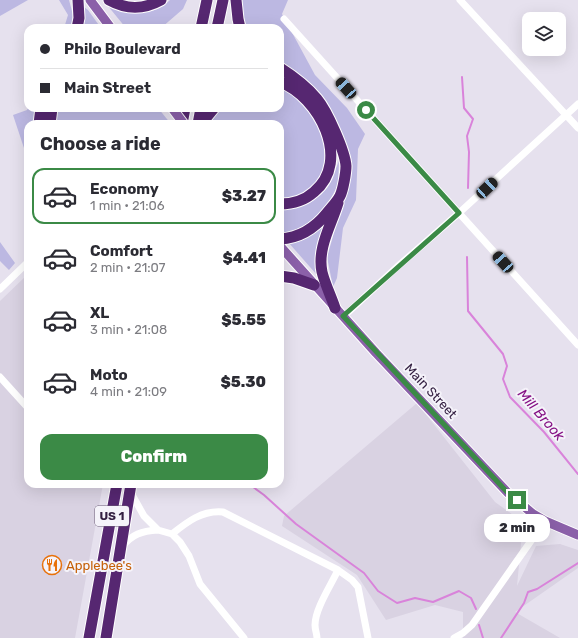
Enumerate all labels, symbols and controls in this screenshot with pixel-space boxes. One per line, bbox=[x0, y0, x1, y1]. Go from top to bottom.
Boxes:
map controls bbox=[522, 12, 566, 56]
button: layers bbox=[522, 12, 566, 56]
text: Philo Boulevard bbox=[64, 40, 181, 58]
car bbox=[334, 75, 358, 101]
text: Main Street bbox=[64, 79, 151, 97]
route start bbox=[357, 101, 375, 119]
text: Choose a ride bbox=[40, 133, 161, 155]
car bbox=[474, 175, 500, 201]
icon: car bbox=[42, 178, 78, 214]
text: Economy bbox=[90, 180, 159, 198]
text: $3.27 bbox=[222, 187, 266, 205]
text: 1 min · 21:06 bbox=[90, 198, 165, 213]
icon: car bbox=[42, 240, 78, 276]
text: Comfort bbox=[90, 242, 153, 260]
text: $4.41 bbox=[223, 249, 266, 267]
car bbox=[491, 249, 515, 275]
text: 2 min · 21:07 bbox=[90, 260, 166, 275]
icon: car bbox=[42, 302, 78, 338]
text: XL bbox=[90, 304, 109, 322]
text: $5.55 bbox=[221, 311, 266, 329]
text: 3 min · 21:08 bbox=[90, 322, 167, 337]
street label: Main Street bbox=[402, 361, 460, 421]
icon: car bbox=[42, 364, 78, 400]
text: Moto bbox=[90, 366, 128, 384]
text: $5.30 bbox=[220, 373, 266, 391]
text: 4 min · 21:09 bbox=[90, 384, 167, 399]
water label: Mill Brook bbox=[514, 386, 569, 445]
button: Confirm bbox=[40, 434, 268, 480]
route end bbox=[508, 491, 526, 509]
road number: US 1 bbox=[95, 506, 129, 526]
callout: 2 min bbox=[484, 514, 550, 542]
text: 2 min bbox=[499, 520, 535, 535]
restaurant icon: Applebee's bbox=[41, 554, 63, 576]
place label: Applebee's bbox=[66, 558, 132, 573]

